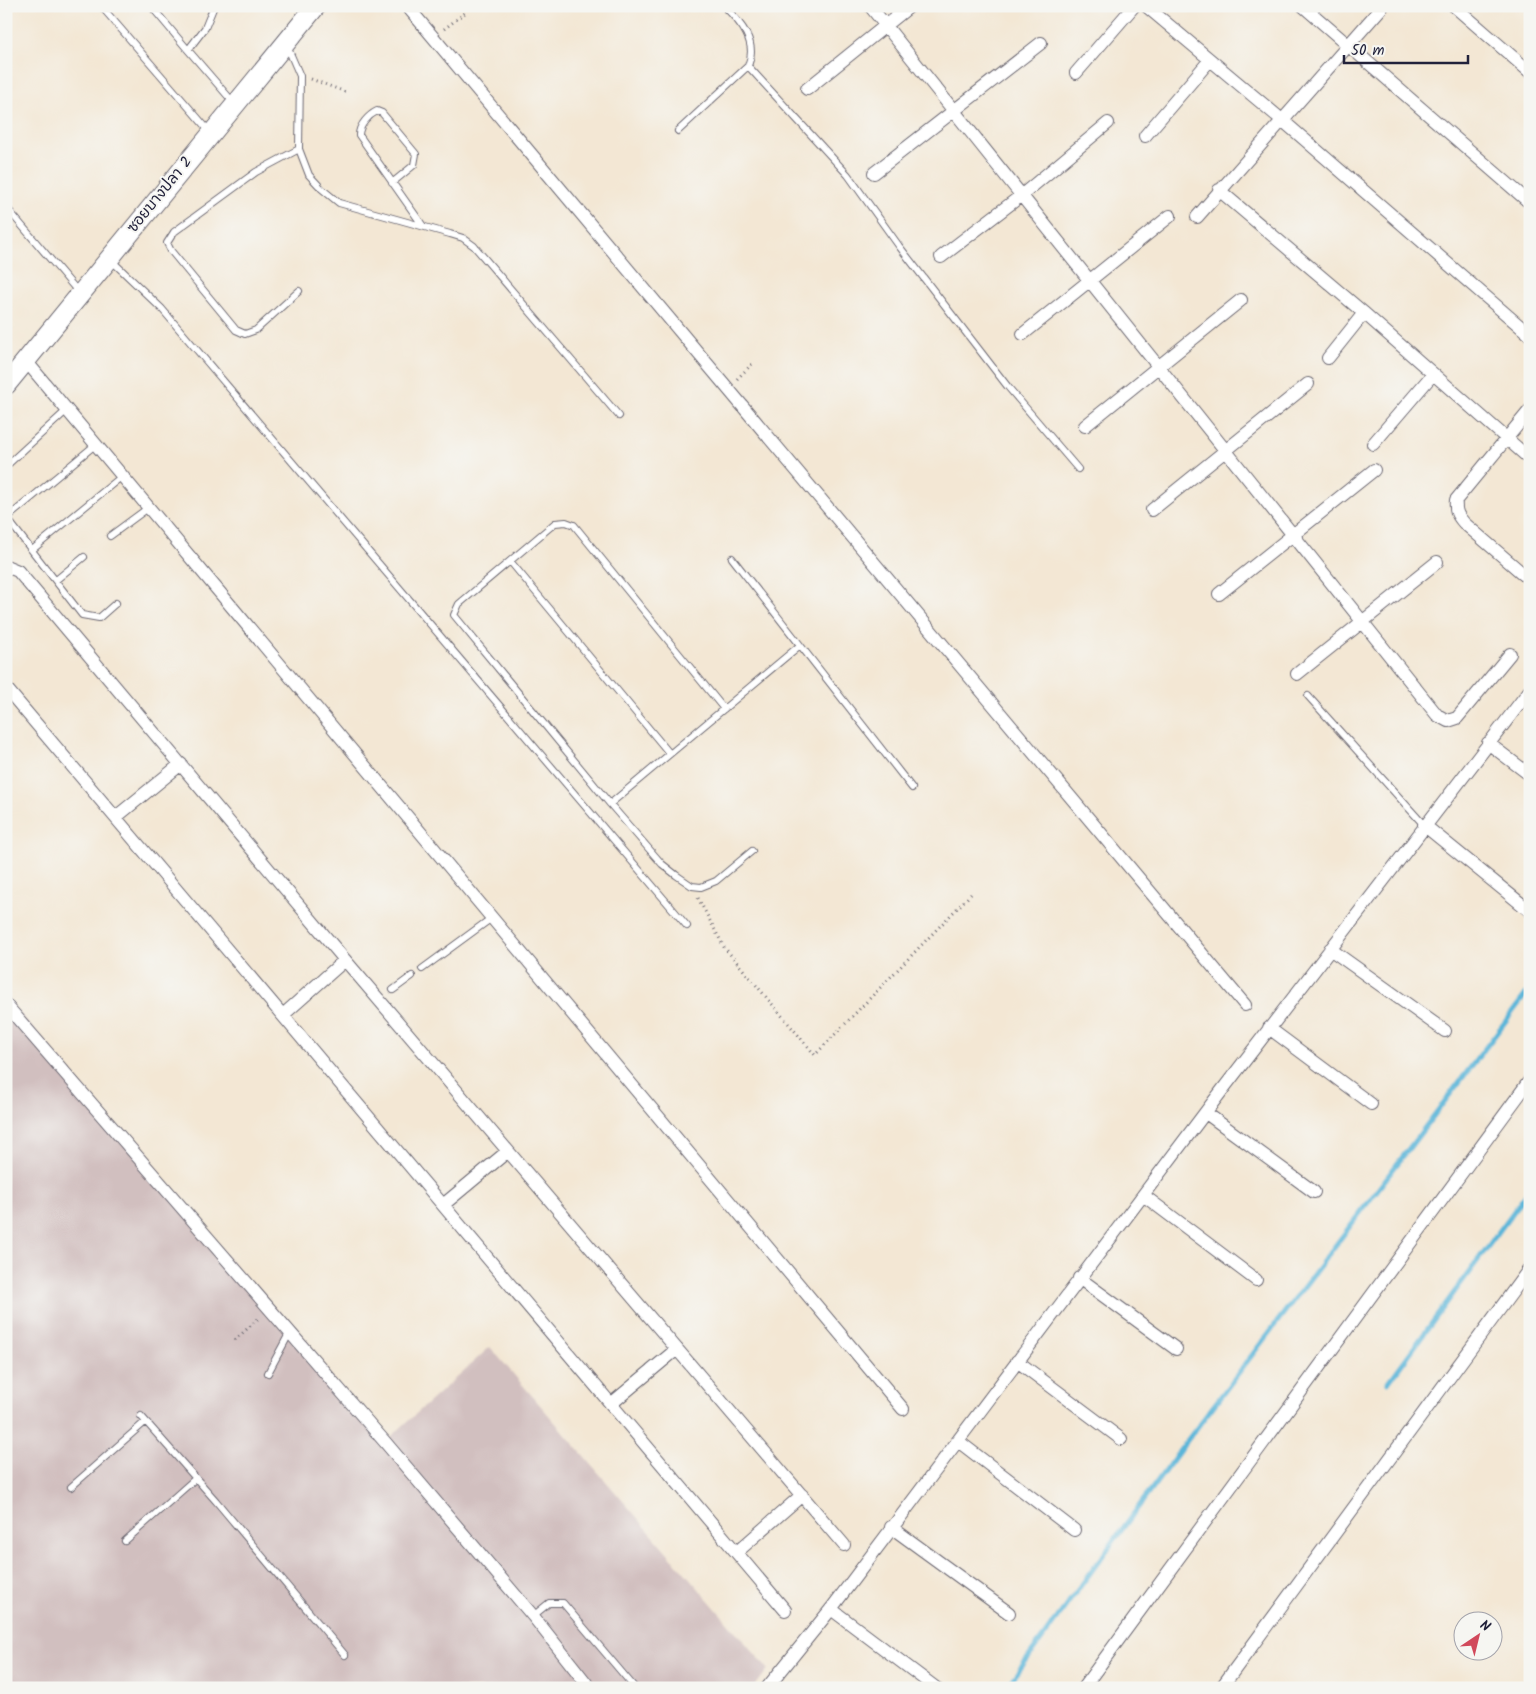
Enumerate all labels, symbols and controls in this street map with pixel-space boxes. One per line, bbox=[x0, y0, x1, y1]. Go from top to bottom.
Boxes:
scale bar bbox=[1344, 32, 1467, 64]
text: 50 m bbox=[1351, 39, 1385, 63]
street label: ซอยบางปลา 2 bbox=[121, 151, 199, 239]
north arrow bbox=[1454, 1612, 1504, 1662]
text: N bbox=[1475, 1615, 1495, 1638]

